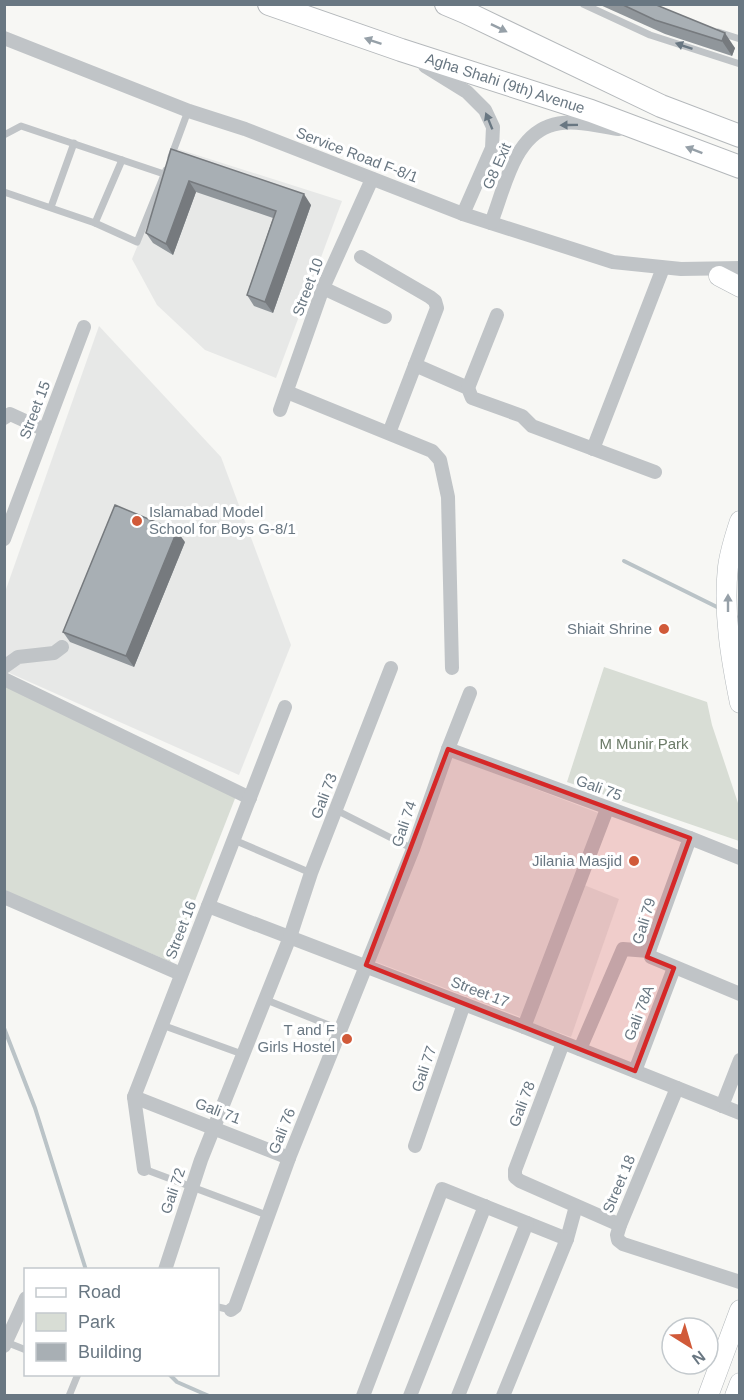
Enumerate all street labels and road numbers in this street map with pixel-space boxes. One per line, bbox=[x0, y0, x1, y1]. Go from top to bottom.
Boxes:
street label: Agha Shahi (9th) Avenue bbox=[423, 49, 587, 116]
street label: Service Road F-8/1 bbox=[294, 123, 421, 186]
street label: G8 Exit bbox=[479, 139, 515, 192]
street label: Street 10 bbox=[289, 255, 326, 318]
street label: Street 15 bbox=[16, 378, 53, 441]
street label: Gali 73 bbox=[307, 771, 340, 821]
street label: Gali 75 bbox=[574, 771, 624, 804]
street label: Gali 74 bbox=[388, 799, 419, 849]
street label: Gali 79 bbox=[628, 896, 659, 946]
street label: Street 16 bbox=[162, 898, 199, 961]
street label: Street 17 bbox=[449, 973, 512, 1010]
street label: Gali 78A bbox=[620, 983, 657, 1043]
street label: Gali 77 bbox=[408, 1044, 439, 1094]
street label: Gali 78 bbox=[505, 1079, 538, 1129]
street label: Gali 71 bbox=[193, 1094, 243, 1127]
street label: Gali 76 bbox=[265, 1106, 298, 1156]
street label: Street 18 bbox=[599, 1152, 638, 1215]
street label: Gali 72 bbox=[157, 1166, 188, 1216]

